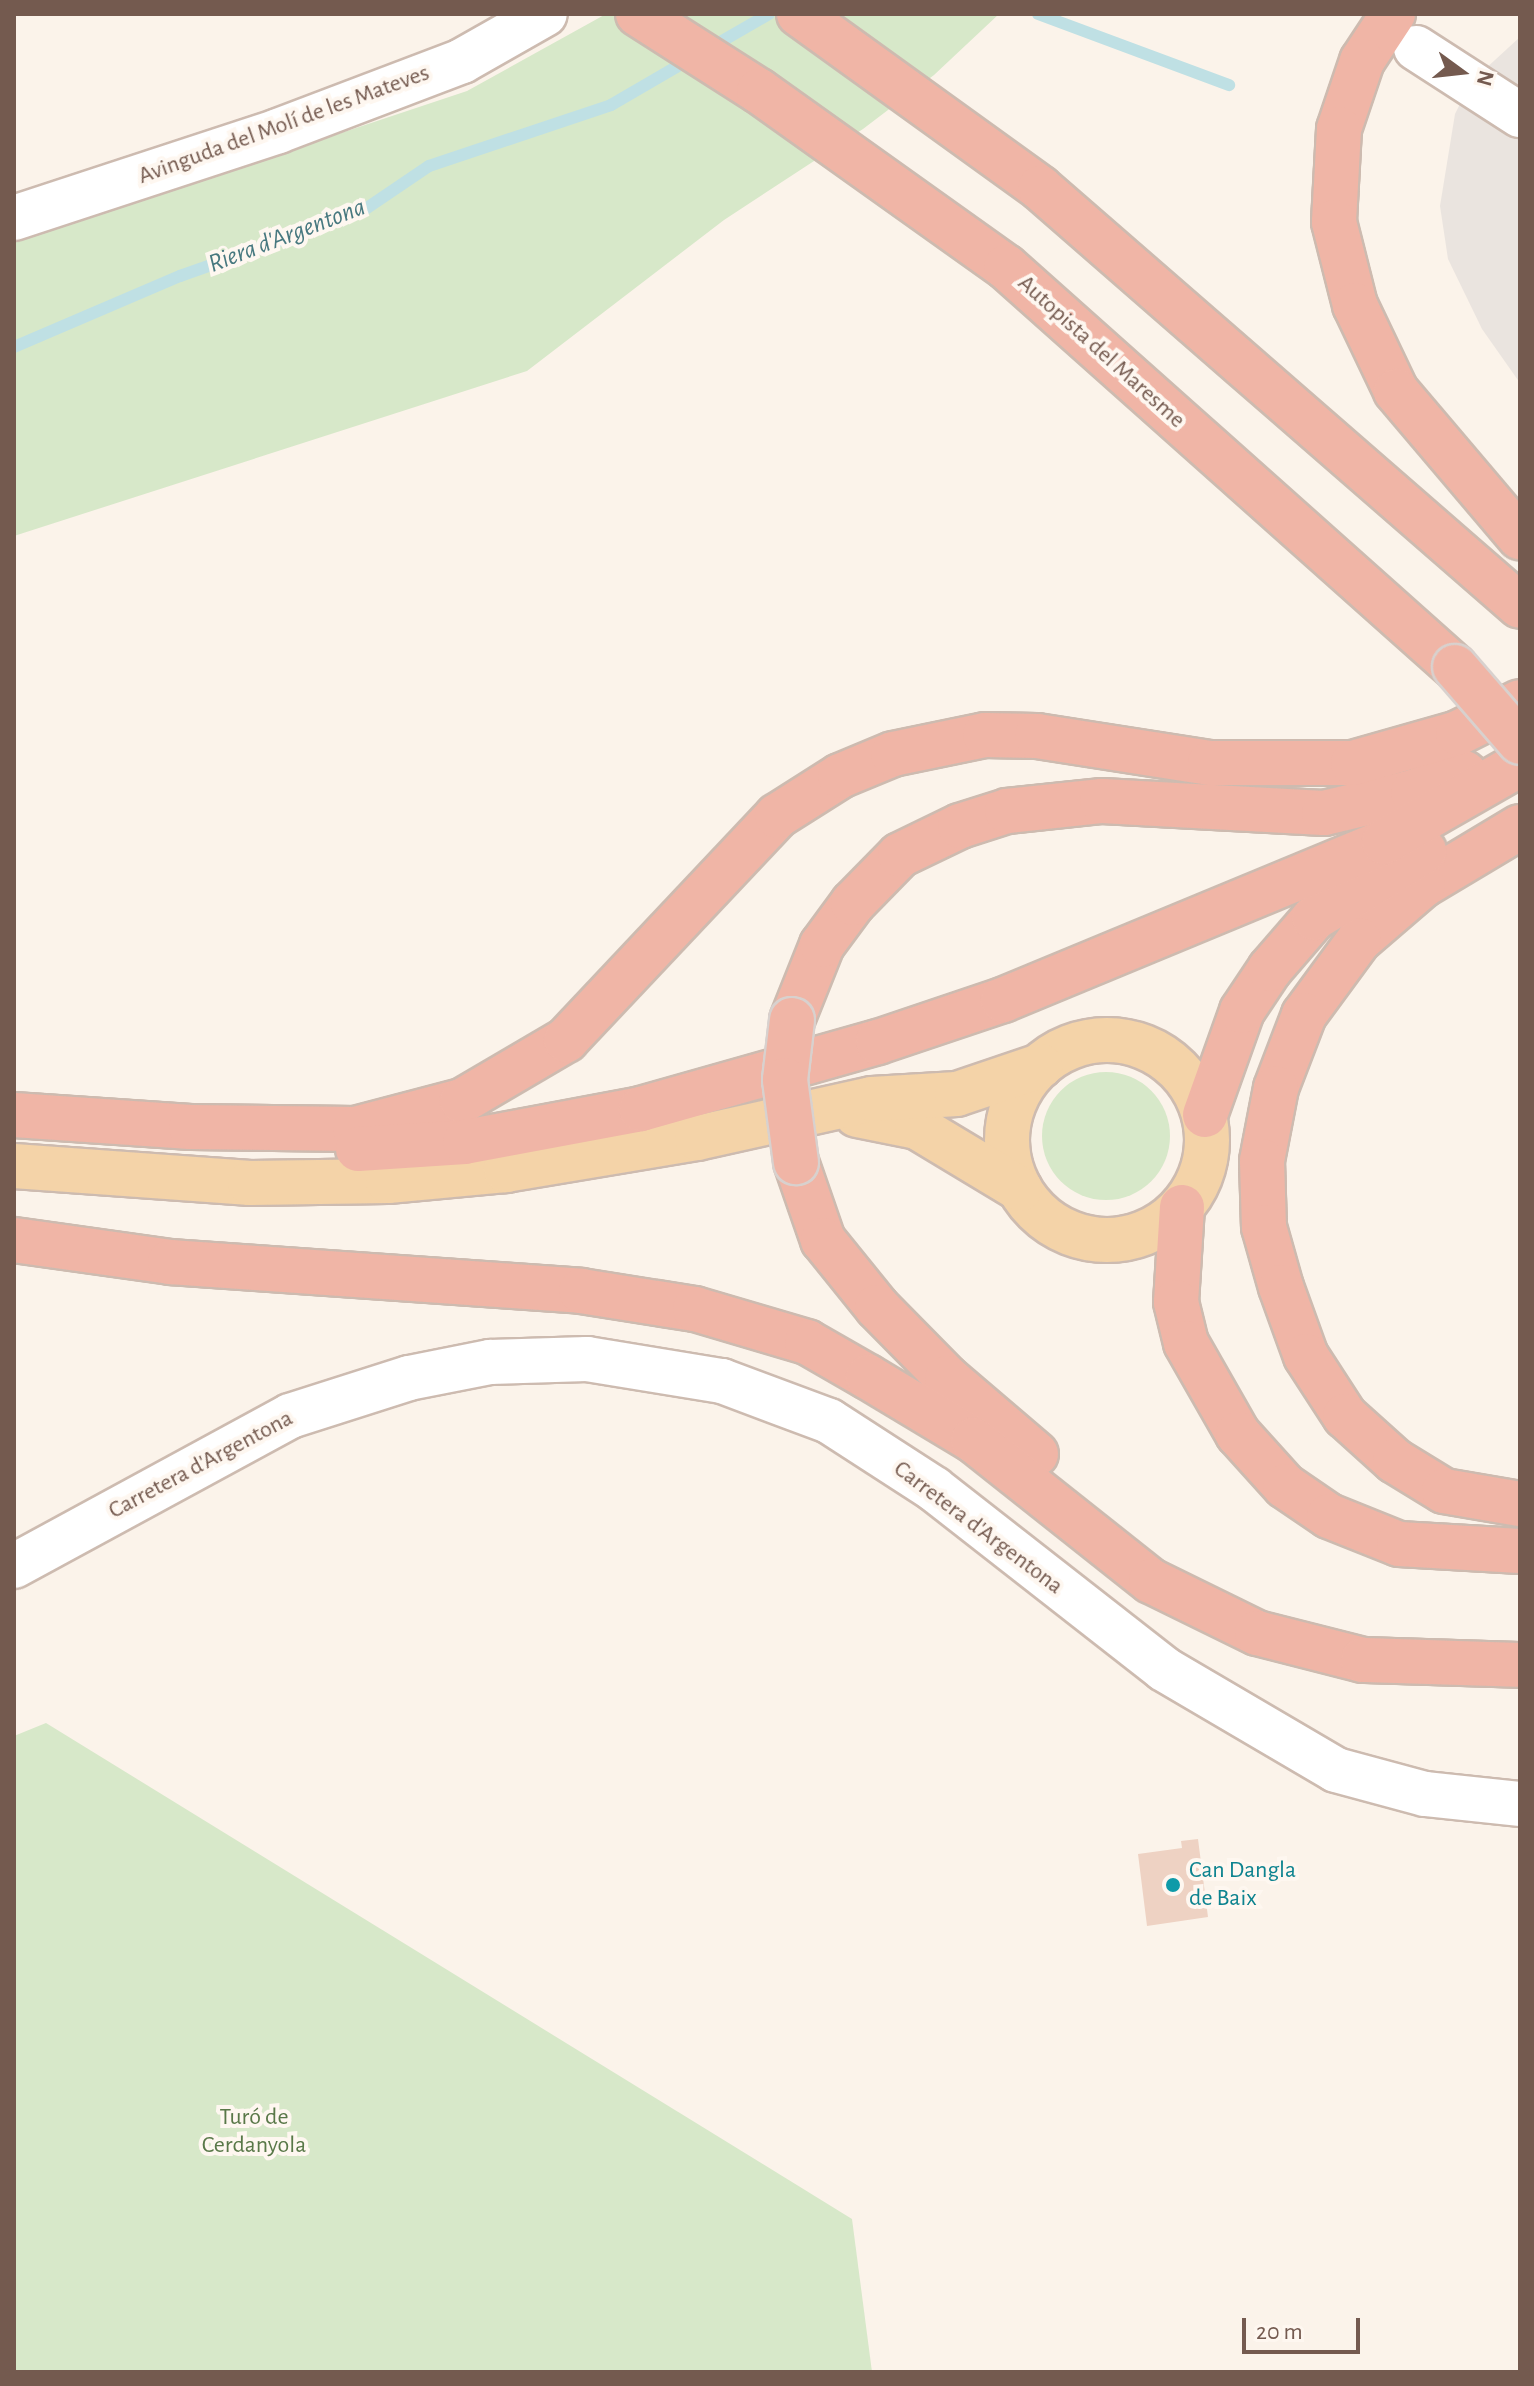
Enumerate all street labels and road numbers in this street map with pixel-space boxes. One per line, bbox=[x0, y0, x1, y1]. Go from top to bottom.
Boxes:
street label: Avinguda del Molí de les Mateves bbox=[135, 59, 433, 191]
street label: Autopista del Maresme bbox=[1011, 269, 1191, 435]
street label: Carretera d'Argentona bbox=[104, 1404, 298, 1526]
street label: Carretera d'Argentona bbox=[888, 1455, 1068, 1601]

